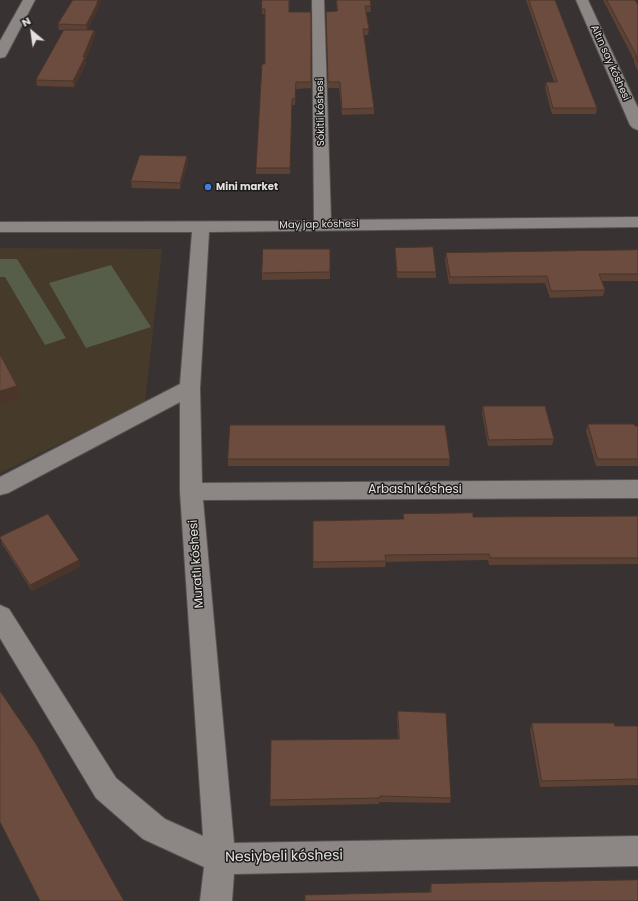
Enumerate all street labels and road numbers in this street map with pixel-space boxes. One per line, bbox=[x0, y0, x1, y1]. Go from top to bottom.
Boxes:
street label: Altın say kóshesi bbox=[588, 23, 632, 103]
street label: Sókitli kóshesi bbox=[314, 78, 328, 146]
street label: May jap kóshesi bbox=[279, 218, 359, 232]
street label: Arbashı kóshesi bbox=[368, 483, 462, 497]
street label: Muratlı kóshesi bbox=[187, 519, 207, 609]
street label: Nesiybeli kóshesi bbox=[225, 848, 343, 866]

